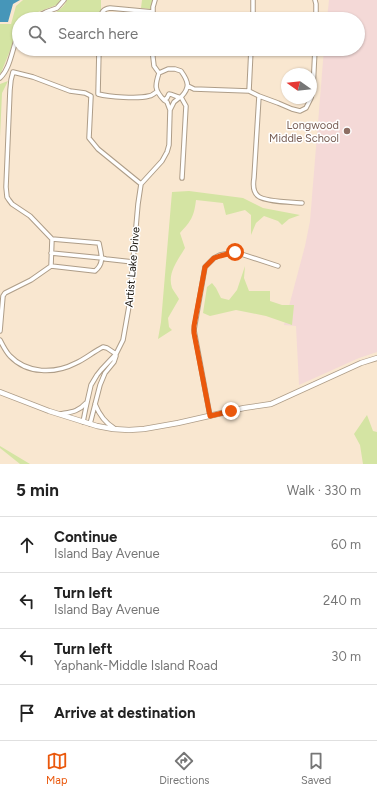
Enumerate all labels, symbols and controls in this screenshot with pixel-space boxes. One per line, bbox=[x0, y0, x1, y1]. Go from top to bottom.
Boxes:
search box bbox=[12, 12, 365, 56]
icon: search bbox=[26, 23, 48, 45]
text: Search here bbox=[58, 25, 138, 43]
north arrow bbox=[281, 68, 317, 104]
place label: Longwood Middle School bbox=[269, 119, 339, 145]
marker: Longwood Middle School bbox=[342, 126, 352, 136]
street label: Artist Lake Drive bbox=[123, 226, 142, 308]
route start bbox=[226, 243, 244, 261]
route end bbox=[222, 402, 240, 420]
text: 5 min bbox=[16, 480, 59, 500]
text: Walk · 330 m bbox=[287, 483, 361, 498]
text: Continue bbox=[54, 528, 117, 546]
icon: ahead bbox=[16, 534, 38, 556]
text: 60 m bbox=[331, 537, 361, 552]
text: Island Bay Avenue bbox=[54, 546, 160, 561]
text: Turn left bbox=[54, 584, 112, 602]
icon: left bbox=[16, 590, 38, 612]
text: 240 m bbox=[323, 593, 361, 608]
text: Island Bay Avenue bbox=[54, 602, 160, 617]
text: Turn left bbox=[54, 640, 112, 658]
icon: left bbox=[16, 646, 38, 668]
text: 30 m bbox=[331, 649, 361, 664]
text: Yaphank-Middle Island Road bbox=[54, 658, 218, 673]
icon: arrive bbox=[16, 702, 38, 724]
text: Arrive at destination bbox=[54, 704, 195, 722]
tab: Map bbox=[46, 750, 68, 787]
tab: Directions bbox=[159, 750, 209, 787]
tab: Saved bbox=[301, 750, 331, 787]

